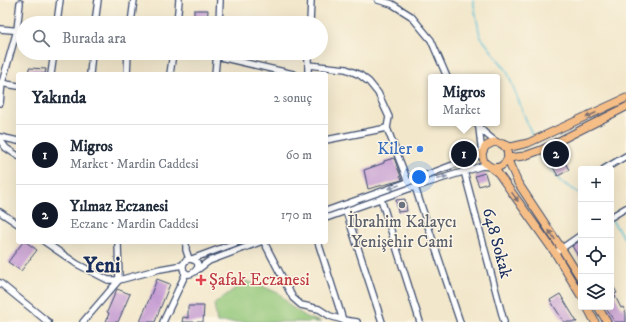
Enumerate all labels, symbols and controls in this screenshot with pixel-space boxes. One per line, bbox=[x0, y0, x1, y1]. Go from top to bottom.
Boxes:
search box bbox=[16, 16, 328, 60]
icon: search bbox=[30, 27, 52, 49]
text: Burada ara bbox=[62, 29, 126, 48]
popup bbox=[428, 74, 500, 126]
text: Migros bbox=[443, 83, 485, 102]
text: Yakında bbox=[32, 87, 86, 109]
text: 2 sonuç bbox=[274, 90, 312, 106]
text: Market bbox=[443, 102, 481, 118]
one-way arrow bbox=[584, 112, 596, 118]
text: Migros bbox=[70, 137, 113, 156]
place label: Kiler bbox=[377, 138, 413, 160]
pin: 1 bbox=[451, 139, 477, 169]
pin: 2 bbox=[543, 139, 569, 169]
marker: Kiler bbox=[415, 144, 425, 154]
text: 1 bbox=[43, 147, 47, 163]
text: 60 m bbox=[286, 147, 312, 163]
text: Market · Mardin Caddesi bbox=[70, 156, 199, 172]
map controls bbox=[578, 166, 614, 310]
button: + bbox=[578, 166, 614, 202]
your location bbox=[409, 167, 429, 187]
one-way arrow bbox=[437, 175, 449, 181]
one-way arrow bbox=[387, 185, 399, 191]
one-way arrow bbox=[511, 192, 520, 203]
text: Yılmaz Eczanesi bbox=[70, 197, 168, 216]
marker: İbrahim Kalaycı Yenişehir Cami bbox=[397, 200, 407, 210]
button: − bbox=[578, 202, 614, 238]
street label: 648 Sokak bbox=[477, 205, 517, 281]
text: 2 bbox=[42, 207, 48, 223]
text: 170 m bbox=[281, 207, 312, 223]
place label: İbrahim Kalaycı Yenişehir Cami bbox=[347, 210, 457, 253]
text: Eczane · Mardin Caddesi bbox=[70, 216, 199, 232]
one-way arrow bbox=[549, 229, 556, 241]
button: locate bbox=[578, 238, 614, 274]
district label: Yeni bbox=[83, 253, 121, 279]
place label: Şafak Eczanesi bbox=[209, 269, 310, 291]
button: layers bbox=[578, 274, 614, 310]
marker: Şafak Eczanesi bbox=[196, 275, 206, 285]

